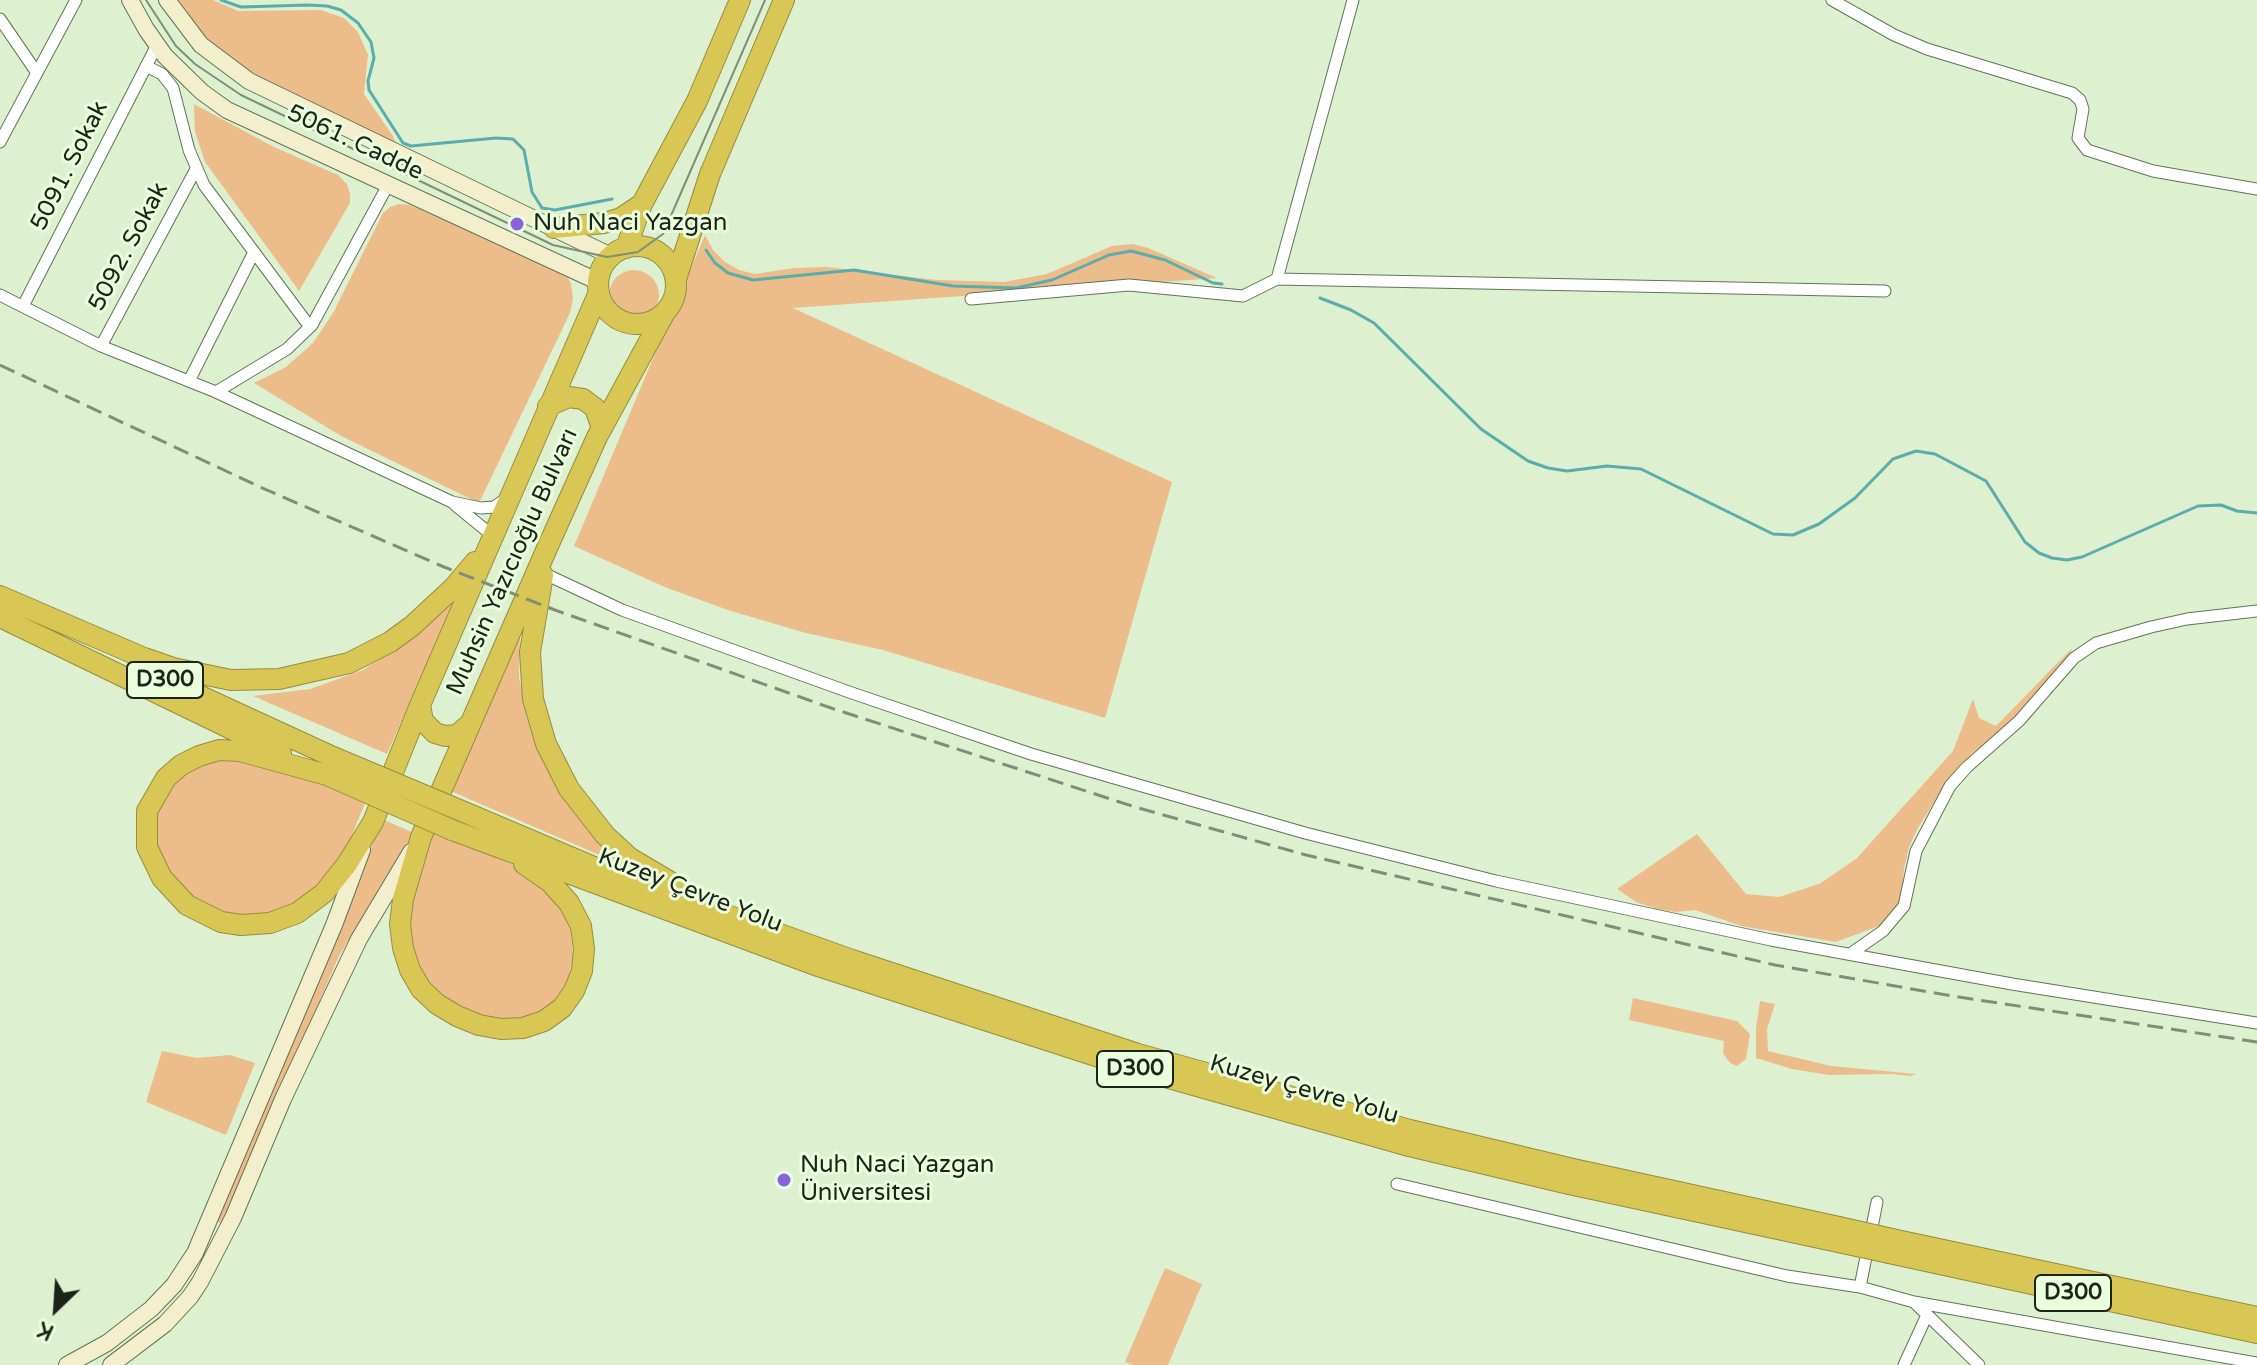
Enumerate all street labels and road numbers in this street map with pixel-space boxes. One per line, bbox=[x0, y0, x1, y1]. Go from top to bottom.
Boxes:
street label: 5091. Sokak bbox=[25, 96, 115, 236]
street label: 5061. Cadde bbox=[282, 99, 428, 187]
street label: 5092. Sokak bbox=[83, 178, 175, 316]
street label: Muhsin Yazıcıoğlu Bulvarı bbox=[441, 424, 585, 700]
road number: D300 bbox=[127, 662, 203, 698]
street label: Kuzey Çevre Yolu bbox=[594, 843, 786, 939]
street label: Kuzey Çevre Yolu bbox=[1206, 1049, 1402, 1131]
road number: D300 bbox=[1097, 1051, 1173, 1087]
road number: D300 bbox=[2035, 1275, 2111, 1311]

